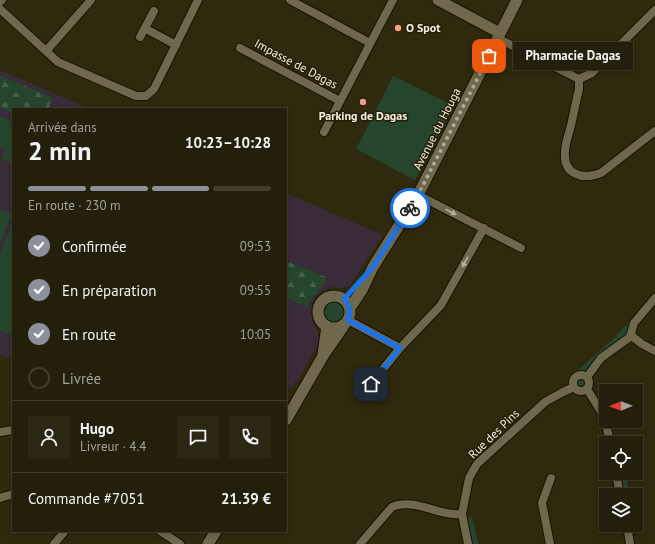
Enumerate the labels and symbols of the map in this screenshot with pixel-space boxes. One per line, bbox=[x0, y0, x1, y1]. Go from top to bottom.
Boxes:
place label: O Spot bbox=[406, 20, 441, 35]
marker: O Spot bbox=[393, 23, 403, 33]
street label: Impasse de Dagas bbox=[252, 35, 340, 92]
pin bbox=[472, 39, 506, 73]
callout: Pharmacie Dagas bbox=[513, 42, 633, 70]
street label: Avenue du Houga bbox=[409, 85, 464, 172]
marker: Parking de Dagas bbox=[358, 97, 368, 107]
place label: Parking de Dagas bbox=[319, 108, 407, 123]
courier bbox=[390, 188, 430, 228]
one-way arrow bbox=[445, 208, 457, 215]
one-way arrow bbox=[462, 257, 468, 268]
pin bbox=[354, 367, 388, 401]
north arrow bbox=[599, 384, 643, 428]
street label: Rue des Pins bbox=[465, 406, 522, 462]

